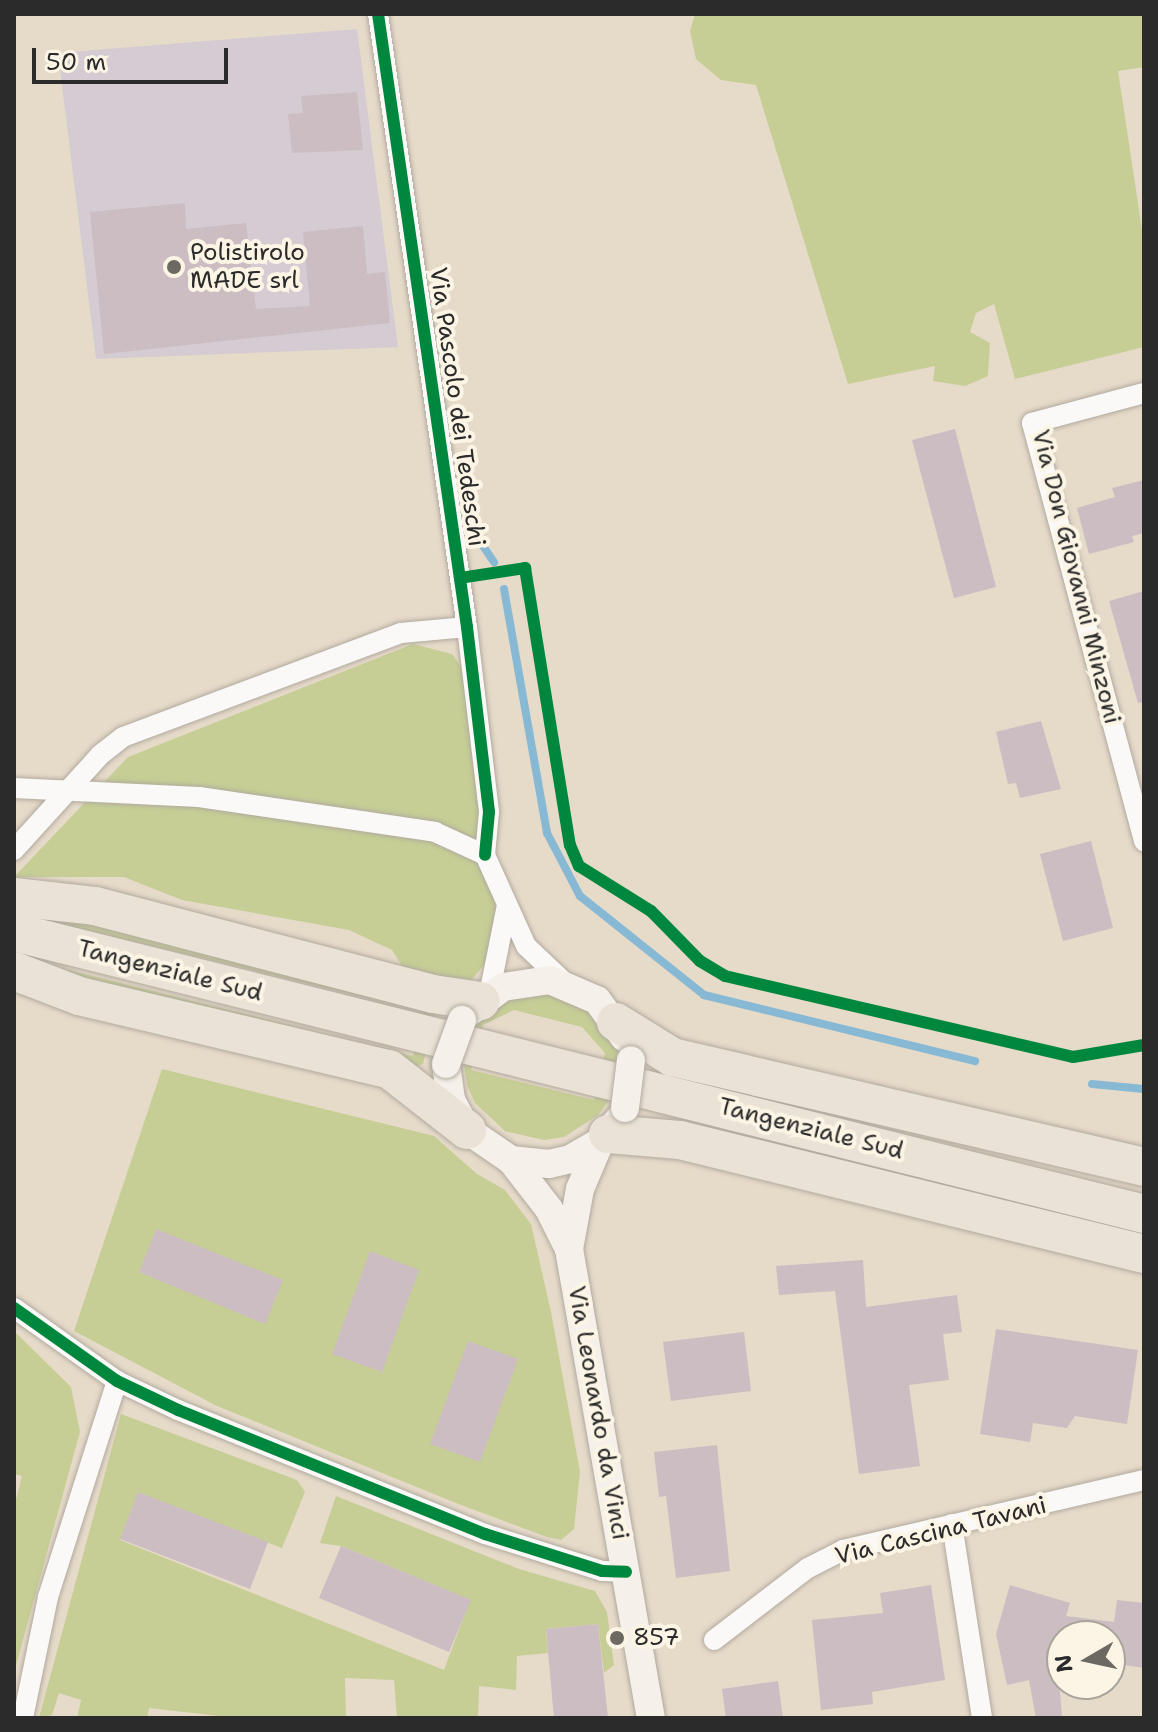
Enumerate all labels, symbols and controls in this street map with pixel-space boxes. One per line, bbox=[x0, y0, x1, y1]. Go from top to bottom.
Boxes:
scale bar bbox=[36, 32, 232, 82]
text: 50 m bbox=[46, 46, 106, 78]
place label: Polistirolo MADE srl bbox=[190, 239, 305, 295]
marker: Polistirolo MADE srl bbox=[165, 258, 183, 276]
street label: Via Pascolo dei Tedeschi bbox=[423, 265, 491, 549]
street label: Via Don Giovanni Minzoni bbox=[1025, 427, 1127, 727]
street label: Tangenziale Sud bbox=[75, 934, 265, 1008]
street label: Tangenziale Sud bbox=[716, 1092, 906, 1166]
street label: Via Leonardo da Vinci bbox=[561, 1284, 635, 1542]
street label: Via Cascina Tavani bbox=[832, 1491, 1050, 1571]
north arrow bbox=[1046, 1620, 1126, 1700]
place label: 857 bbox=[633, 1624, 680, 1652]
marker: 857 bbox=[608, 1629, 626, 1647]
text: N bbox=[1048, 1653, 1079, 1674]

